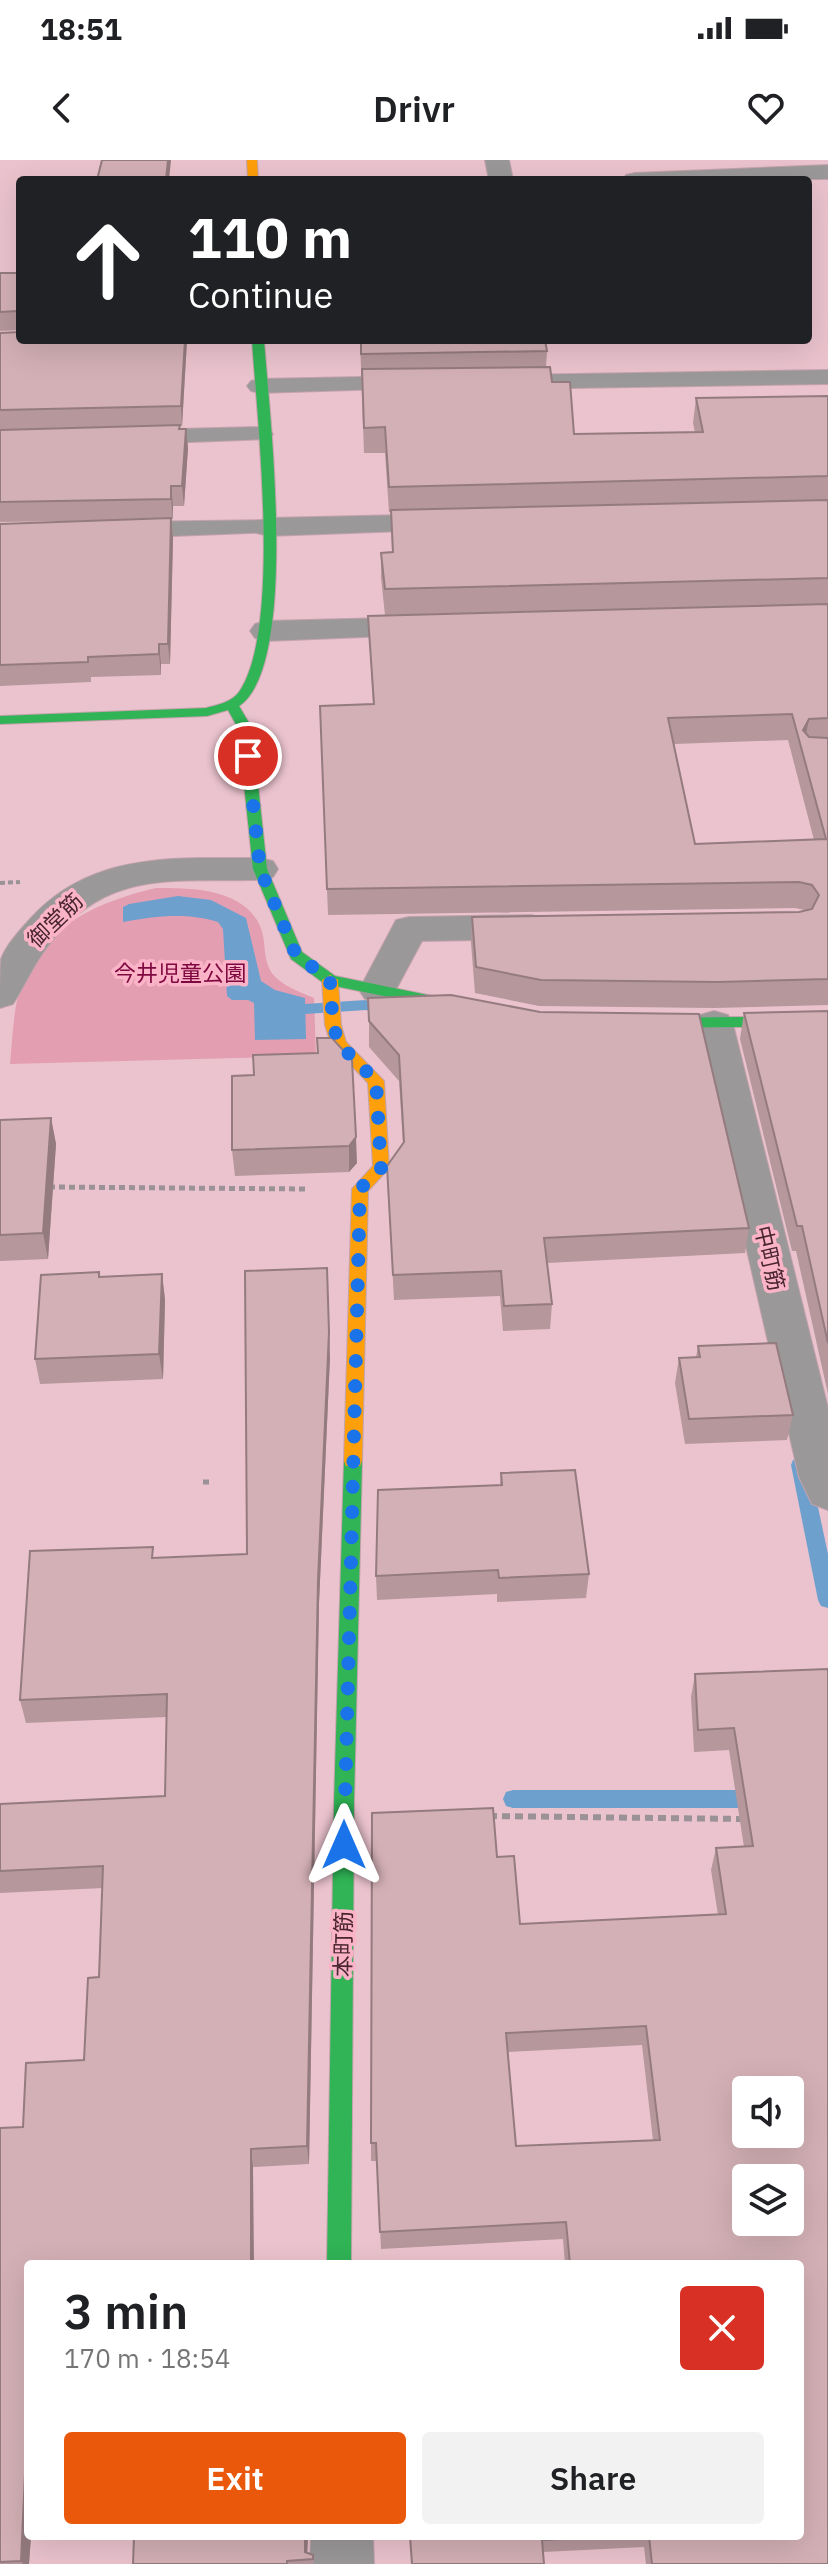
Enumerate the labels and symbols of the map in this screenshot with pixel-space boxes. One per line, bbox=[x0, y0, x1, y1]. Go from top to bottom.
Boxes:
pin bbox=[214, 722, 282, 790]
street label: 御堂筋 bbox=[21, 886, 88, 953]
park label: 今井児童公園 bbox=[114, 958, 246, 987]
street label: 中町筋 bbox=[749, 1222, 792, 1293]
position arrow bbox=[302, 1803, 386, 1887]
street label: 本町筋 bbox=[327, 1911, 358, 1977]

